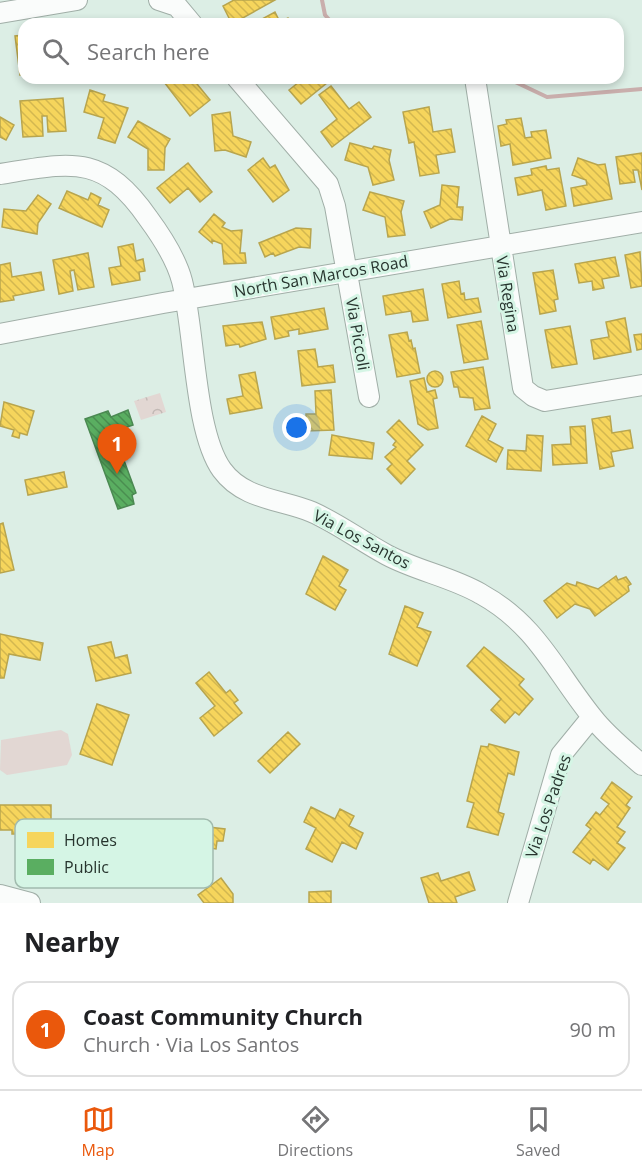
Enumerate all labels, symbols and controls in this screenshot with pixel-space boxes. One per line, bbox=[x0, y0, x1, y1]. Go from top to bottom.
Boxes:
search box bbox=[18, 18, 624, 84]
icon: search bbox=[39, 35, 72, 68]
text: Search here bbox=[87, 36, 210, 66]
street label: North San Marcos Road bbox=[232, 250, 410, 302]
street label: Via Regina bbox=[491, 254, 525, 334]
street label: Via Piccoli bbox=[341, 296, 375, 372]
your location bbox=[282, 413, 311, 442]
pin: 1 bbox=[98, 424, 136, 474]
street label: Via Los Santos bbox=[310, 504, 414, 574]
street label: Via Los Padres bbox=[520, 751, 576, 861]
legend bbox=[15, 819, 213, 888]
text: Homes bbox=[64, 829, 117, 851]
text: Public bbox=[64, 856, 109, 878]
text: Nearby bbox=[24, 924, 119, 960]
text: Coast Community Church bbox=[83, 1001, 363, 1031]
text: 1 bbox=[40, 1016, 51, 1043]
text: 90 m bbox=[569, 1016, 616, 1043]
text: Church · Via Los Santos bbox=[83, 1031, 299, 1058]
tab: Map bbox=[81, 1103, 115, 1161]
tab: Directions bbox=[277, 1103, 353, 1161]
tab: Saved bbox=[516, 1103, 561, 1161]

